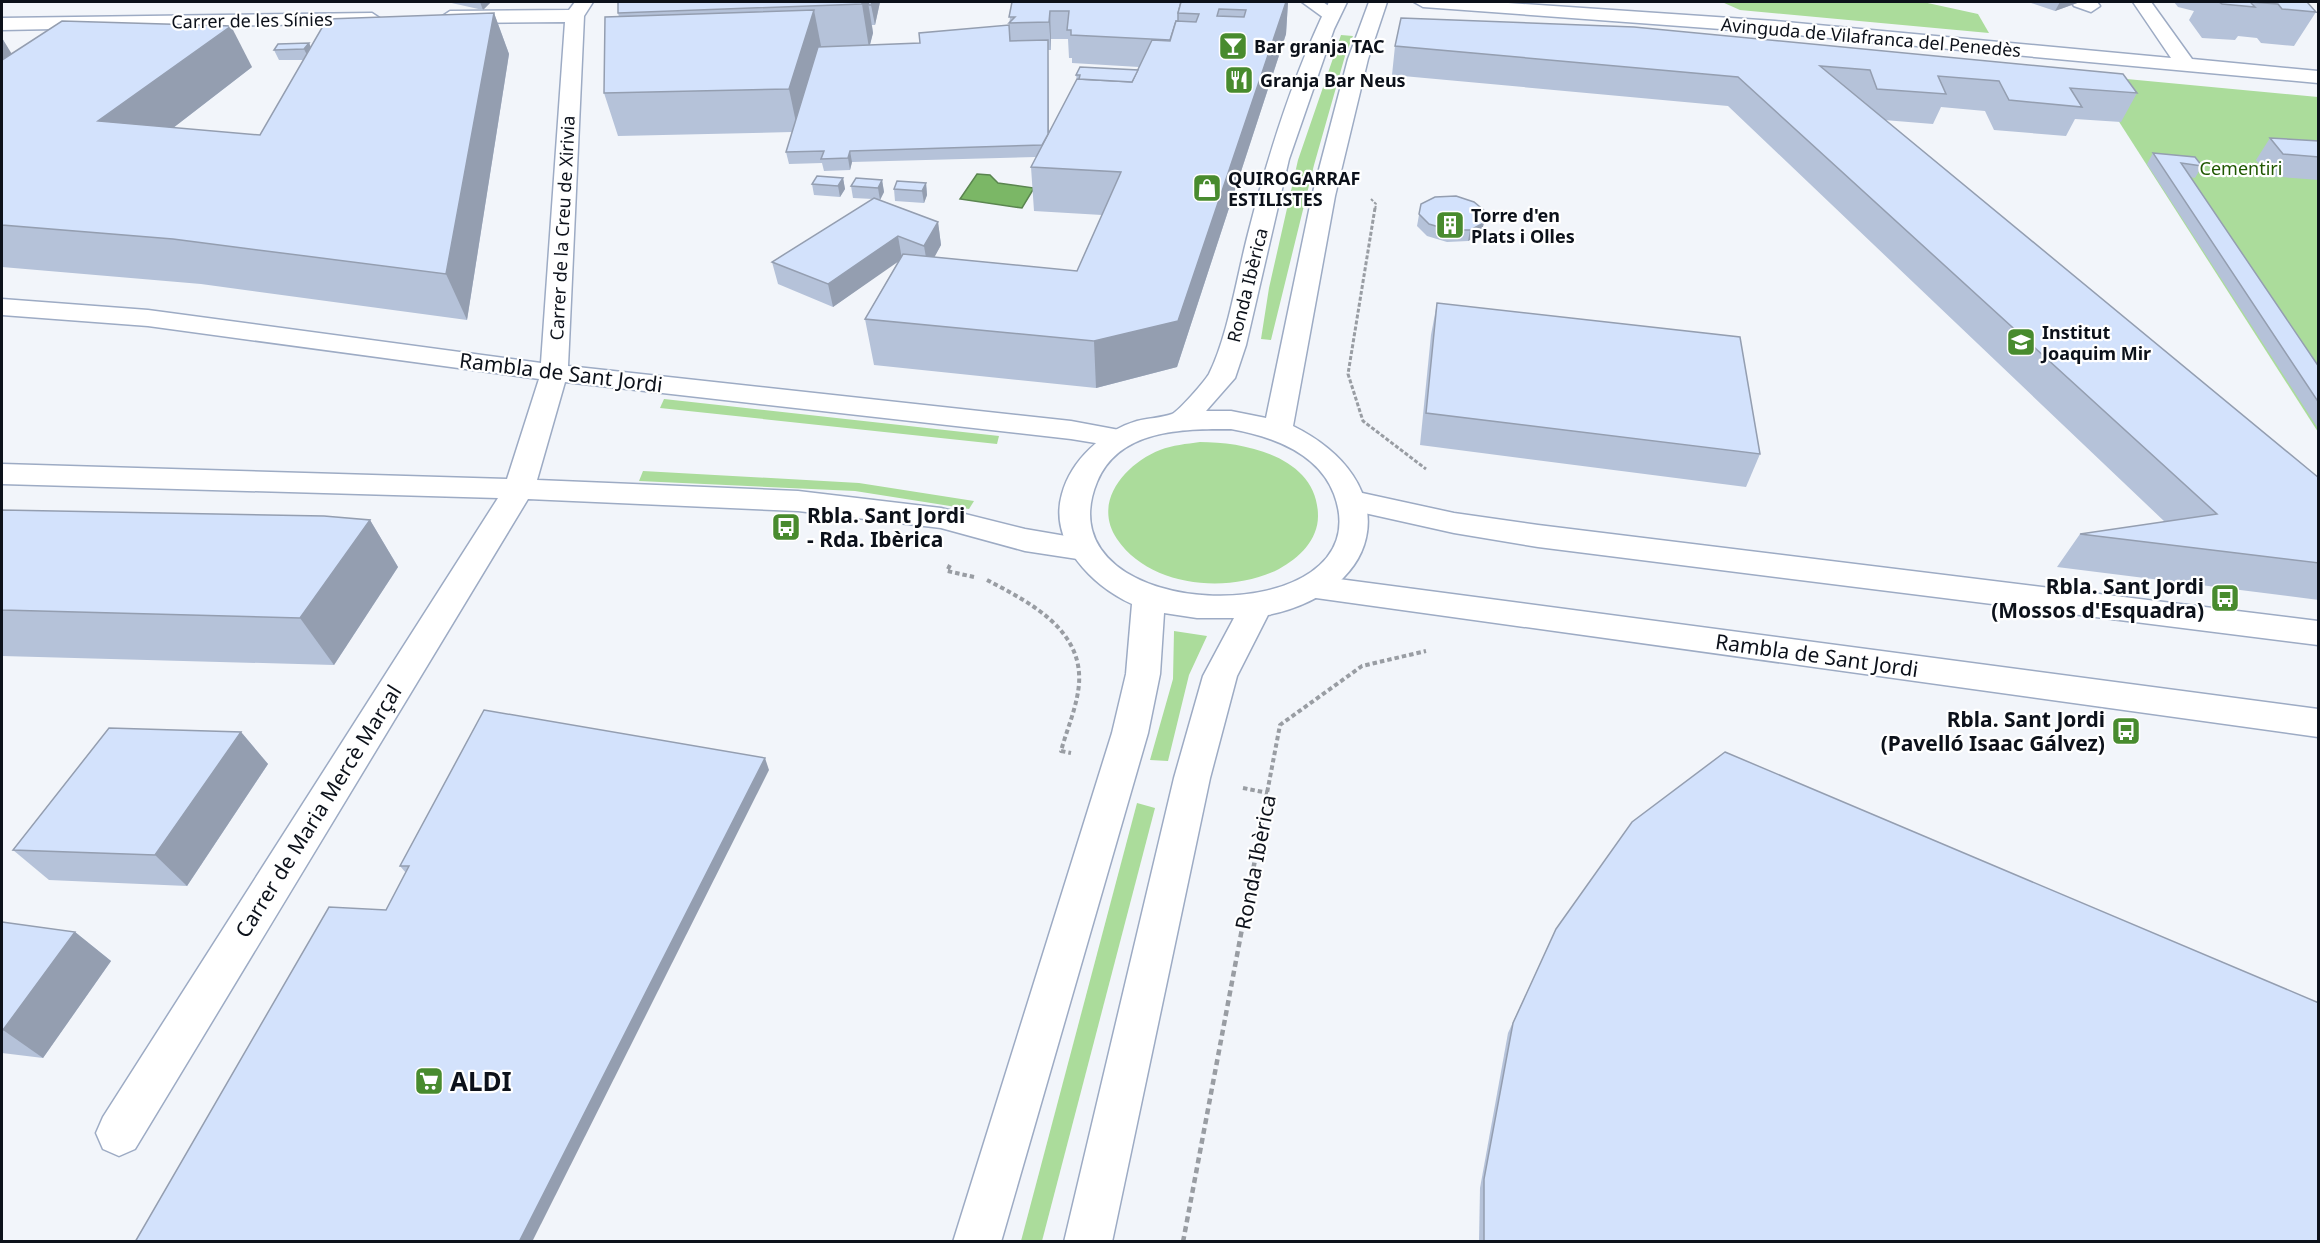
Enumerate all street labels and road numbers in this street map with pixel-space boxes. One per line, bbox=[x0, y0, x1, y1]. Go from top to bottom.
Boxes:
street label: Carrer de les Sínies bbox=[171, 7, 333, 33]
street label: Avinguda de Vilafranca del Penedès bbox=[1720, 12, 2022, 62]
street label: Carrer de la Creu de Xirivia bbox=[544, 115, 580, 341]
street label: Ronda Ibèrica bbox=[1221, 225, 1273, 345]
street label: Rambla de Sant Jordi bbox=[458, 346, 664, 398]
street label: Rambla de Sant Jordi bbox=[1714, 627, 1920, 683]
street label: Carrer de Maria Mercè Marçal bbox=[228, 679, 408, 943]
street label: Ronda Ibèrica bbox=[1228, 792, 1282, 932]

